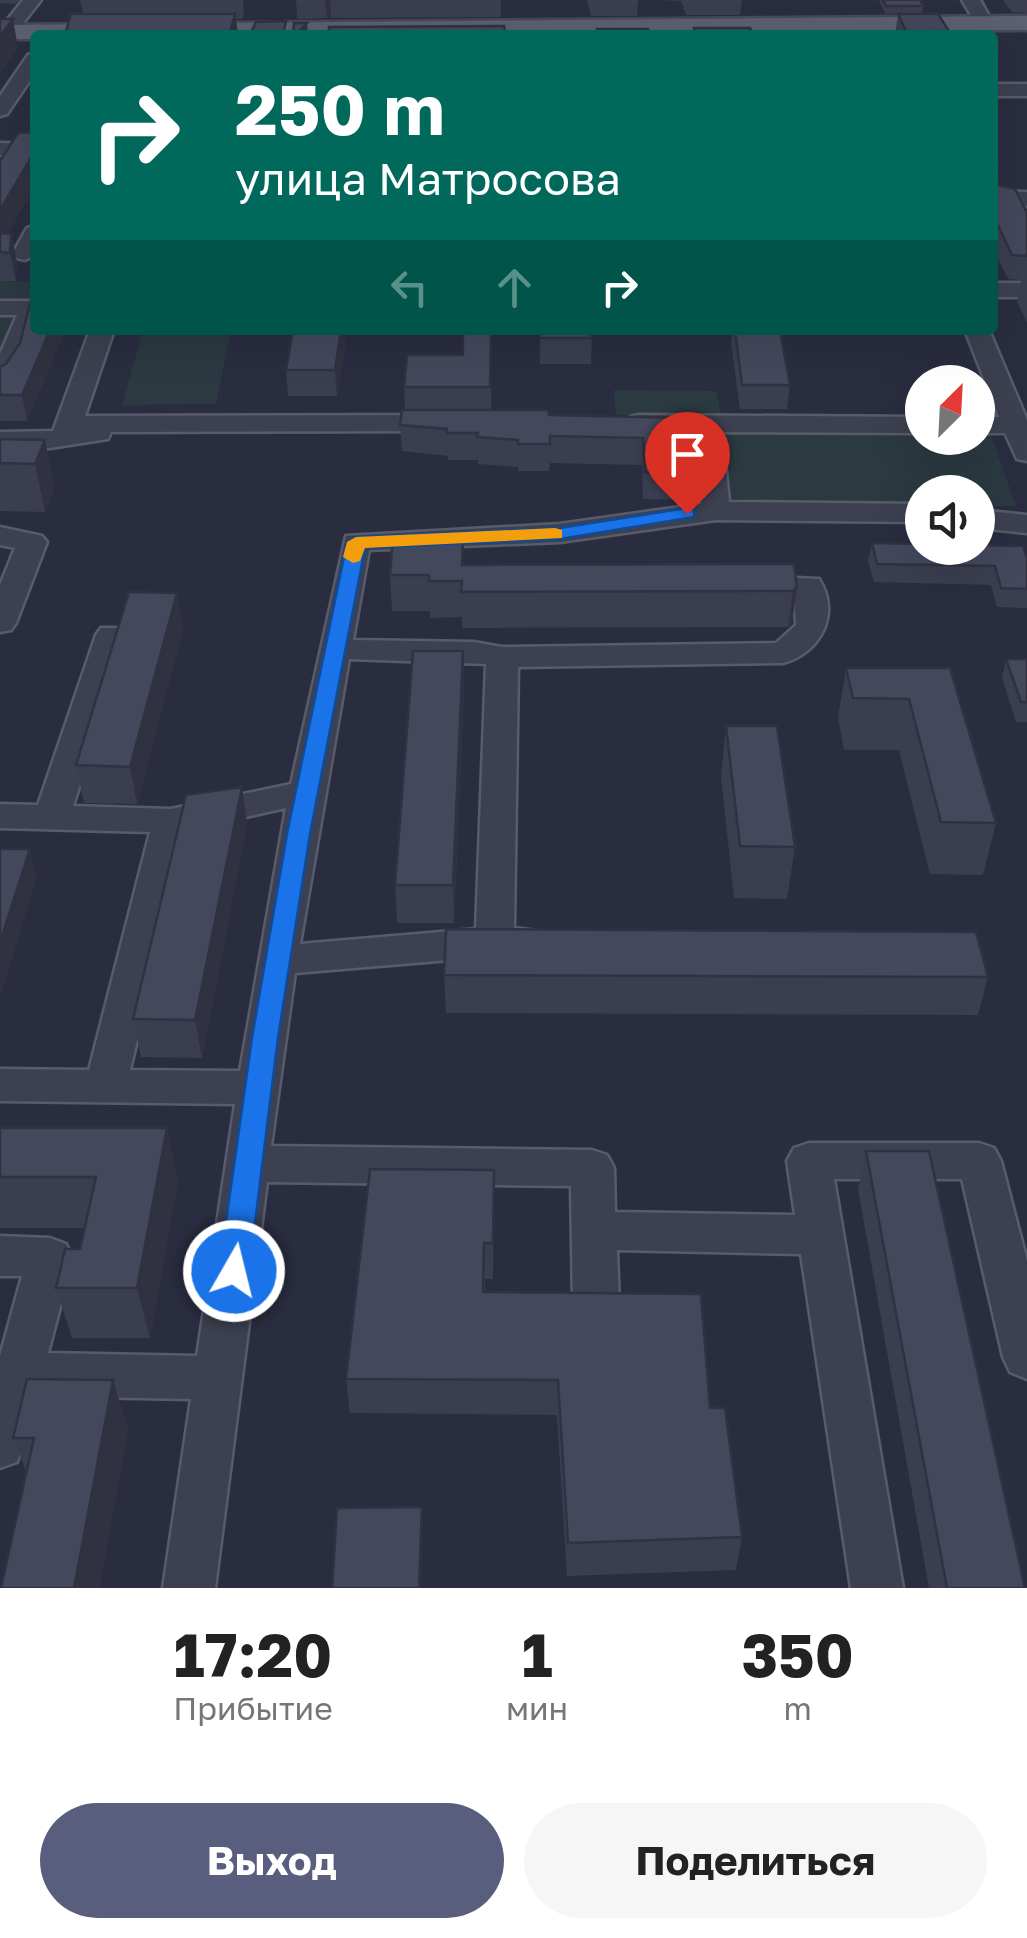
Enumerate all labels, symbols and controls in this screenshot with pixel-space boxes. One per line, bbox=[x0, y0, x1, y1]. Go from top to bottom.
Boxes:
text: 250 m bbox=[235, 66, 445, 150]
icon: right bbox=[70, 70, 200, 200]
text: улица Матросова bbox=[235, 151, 621, 205]
icon: left bbox=[382, 260, 437, 315]
icon: ahead bbox=[487, 260, 542, 315]
icon: right bbox=[592, 260, 647, 315]
north arrow bbox=[905, 365, 995, 455]
map controls bbox=[905, 365, 995, 565]
pin bbox=[645, 412, 730, 515]
icon: arrive bbox=[660, 427, 715, 482]
button: sound bbox=[905, 475, 995, 565]
position arrow bbox=[182, 1219, 286, 1323]
text: 17:20 bbox=[174, 1618, 332, 1690]
text: 1 bbox=[522, 1618, 553, 1690]
text: 350 bbox=[741, 1618, 854, 1690]
text: Прибытие bbox=[173, 1689, 333, 1727]
text: мин bbox=[506, 1689, 568, 1727]
text: m bbox=[783, 1689, 812, 1727]
button: Выход bbox=[40, 1803, 504, 1918]
button: Поделиться bbox=[524, 1803, 987, 1918]

